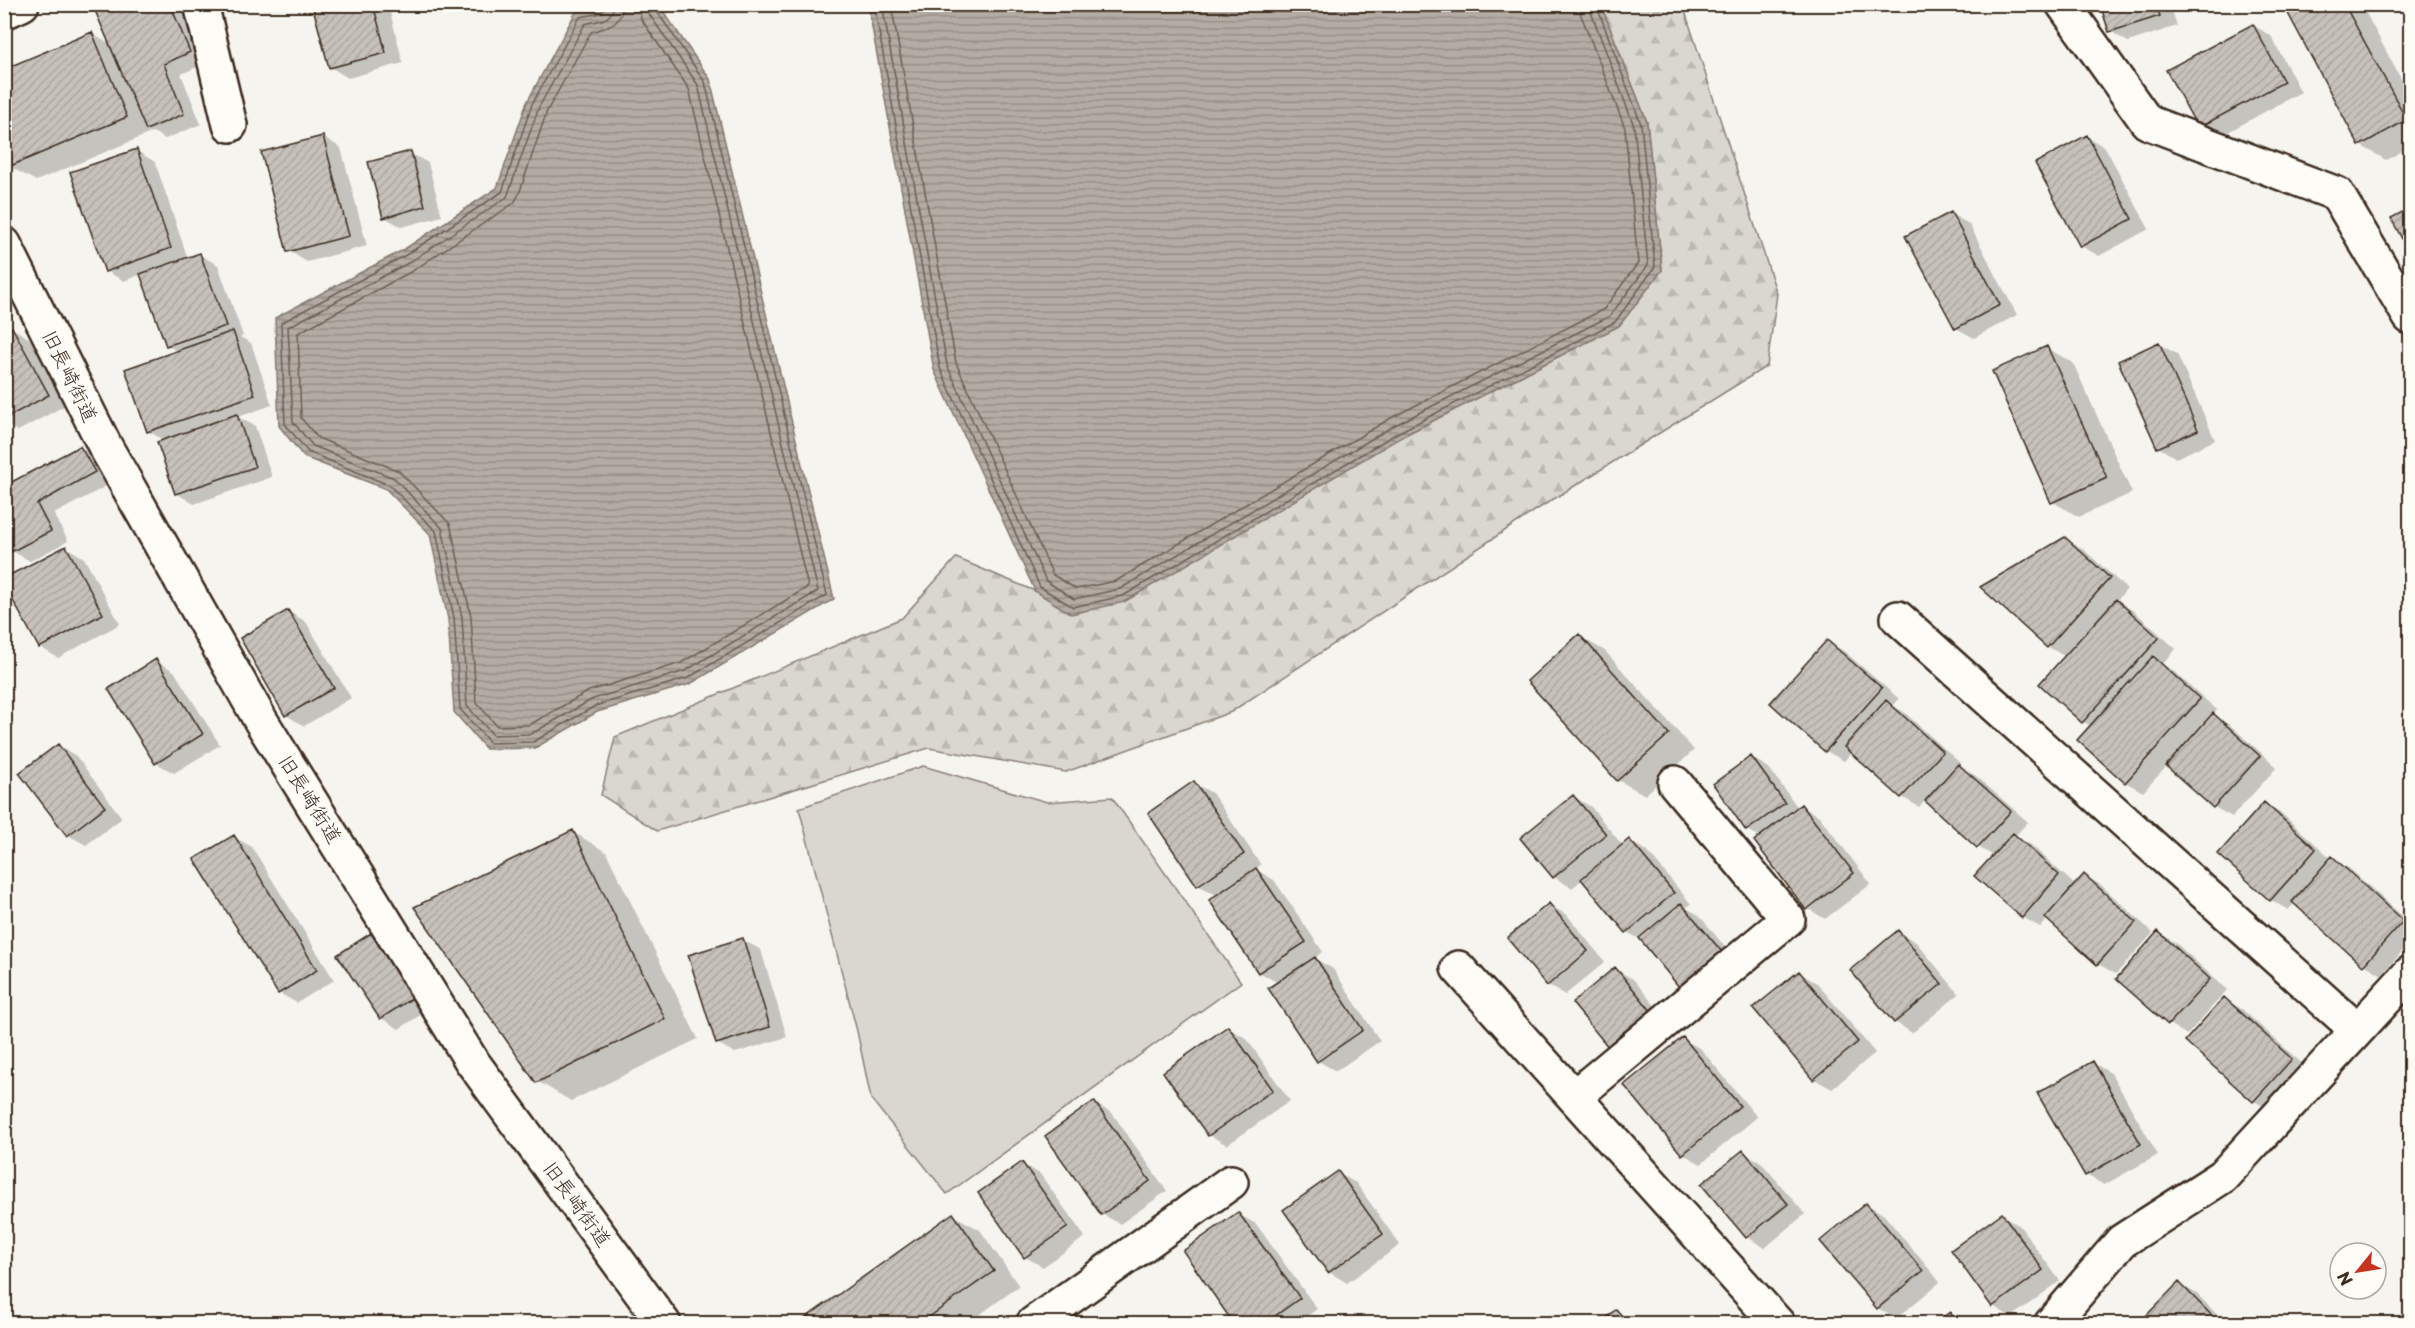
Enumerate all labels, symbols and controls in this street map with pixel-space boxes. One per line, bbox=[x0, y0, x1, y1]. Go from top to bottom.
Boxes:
street label: 旧長崎街道 bbox=[35, 324, 106, 427]
street label: 旧長崎街道 bbox=[272, 748, 350, 849]
street label: 旧長崎街道 bbox=[536, 1154, 619, 1253]
north arrow bbox=[2328, 1241, 2388, 1301]
text: N bbox=[2331, 1268, 2358, 1290]

